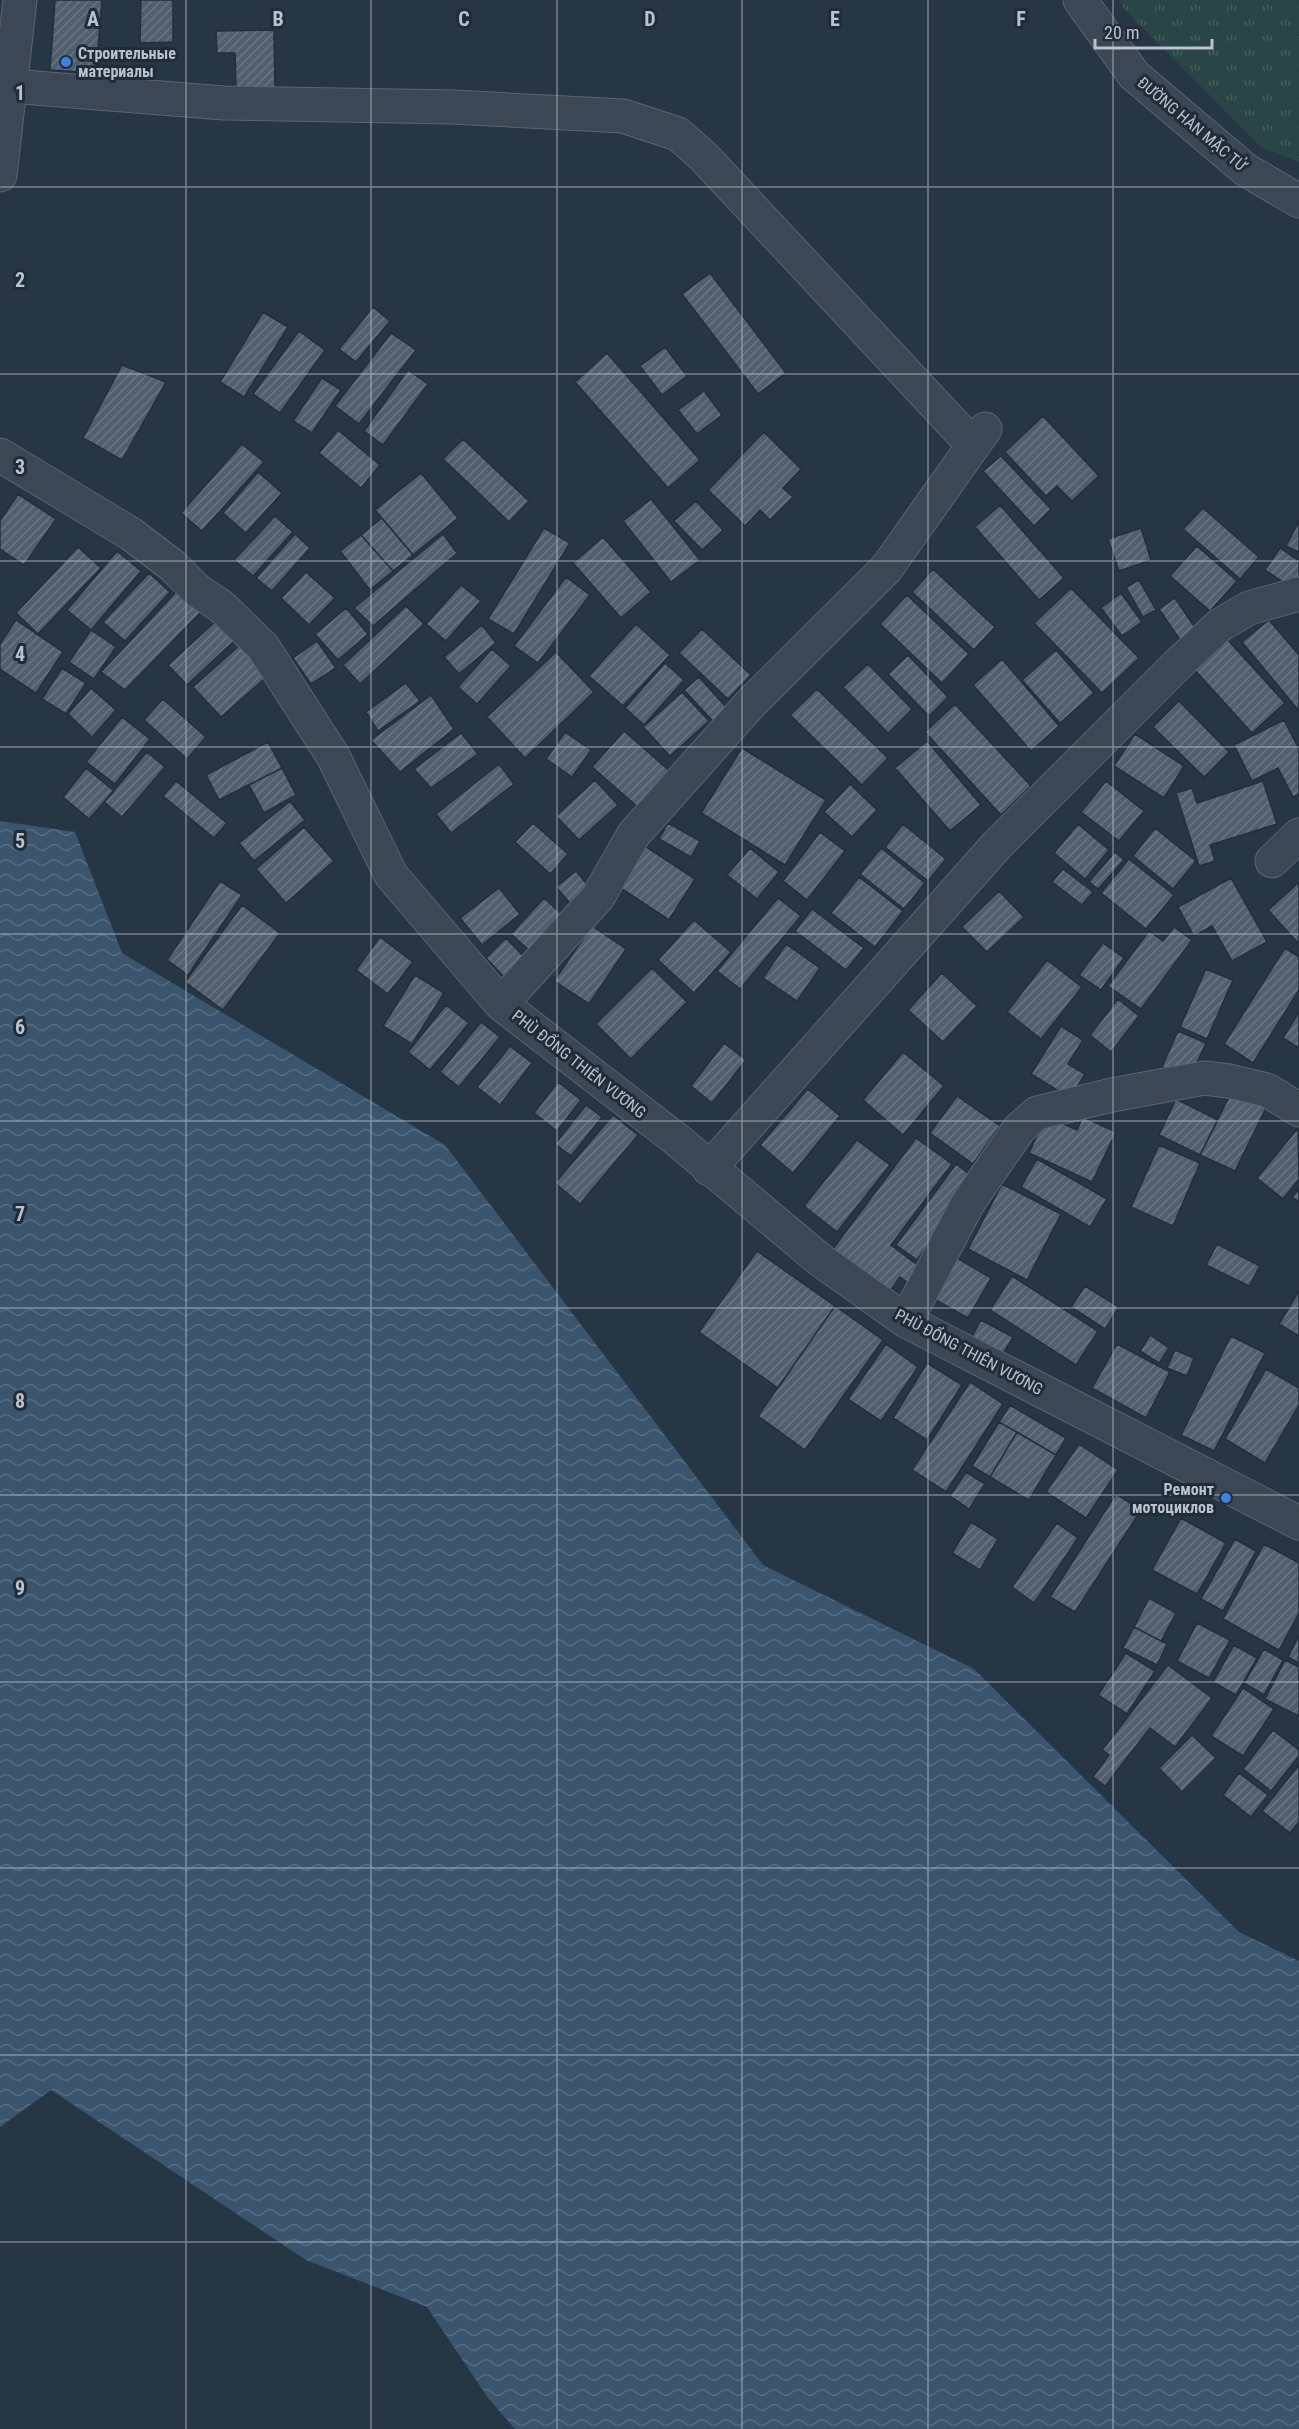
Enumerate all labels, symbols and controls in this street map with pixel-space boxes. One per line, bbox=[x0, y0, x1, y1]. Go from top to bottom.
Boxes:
text: A bbox=[87, 7, 99, 31]
text: B bbox=[272, 7, 284, 31]
text: C bbox=[458, 7, 470, 31]
text: D bbox=[644, 7, 656, 31]
text: E bbox=[830, 7, 840, 31]
text: F bbox=[1016, 7, 1026, 31]
scale bar bbox=[1095, 12, 1212, 50]
text: 20 m bbox=[1104, 22, 1139, 43]
place label: Строительные материалы bbox=[78, 44, 176, 81]
marker: Строительные материалы bbox=[59, 55, 73, 69]
street label: ĐƯỜNG HÀN MẶC TỬ bbox=[1134, 72, 1252, 176]
text: 1 bbox=[15, 81, 25, 105]
text: 2 bbox=[15, 268, 25, 292]
text: 3 bbox=[15, 455, 25, 479]
text: 4 bbox=[15, 642, 25, 666]
text: 5 bbox=[15, 829, 25, 853]
street label: PHÙ ĐỔNG THIÊN VƯƠNG bbox=[508, 1004, 651, 1122]
text: 6 bbox=[15, 1015, 25, 1039]
text: 7 bbox=[15, 1202, 25, 1226]
street label: PHÙ ĐỔNG THIÊN VƯƠNG bbox=[892, 1303, 1047, 1399]
text: 8 bbox=[15, 1389, 25, 1413]
place label: Ремонт мотоциклов bbox=[1132, 1480, 1214, 1517]
marker: Ремонт мотоциклов bbox=[1219, 1491, 1233, 1505]
text: 9 bbox=[15, 1576, 25, 1600]

